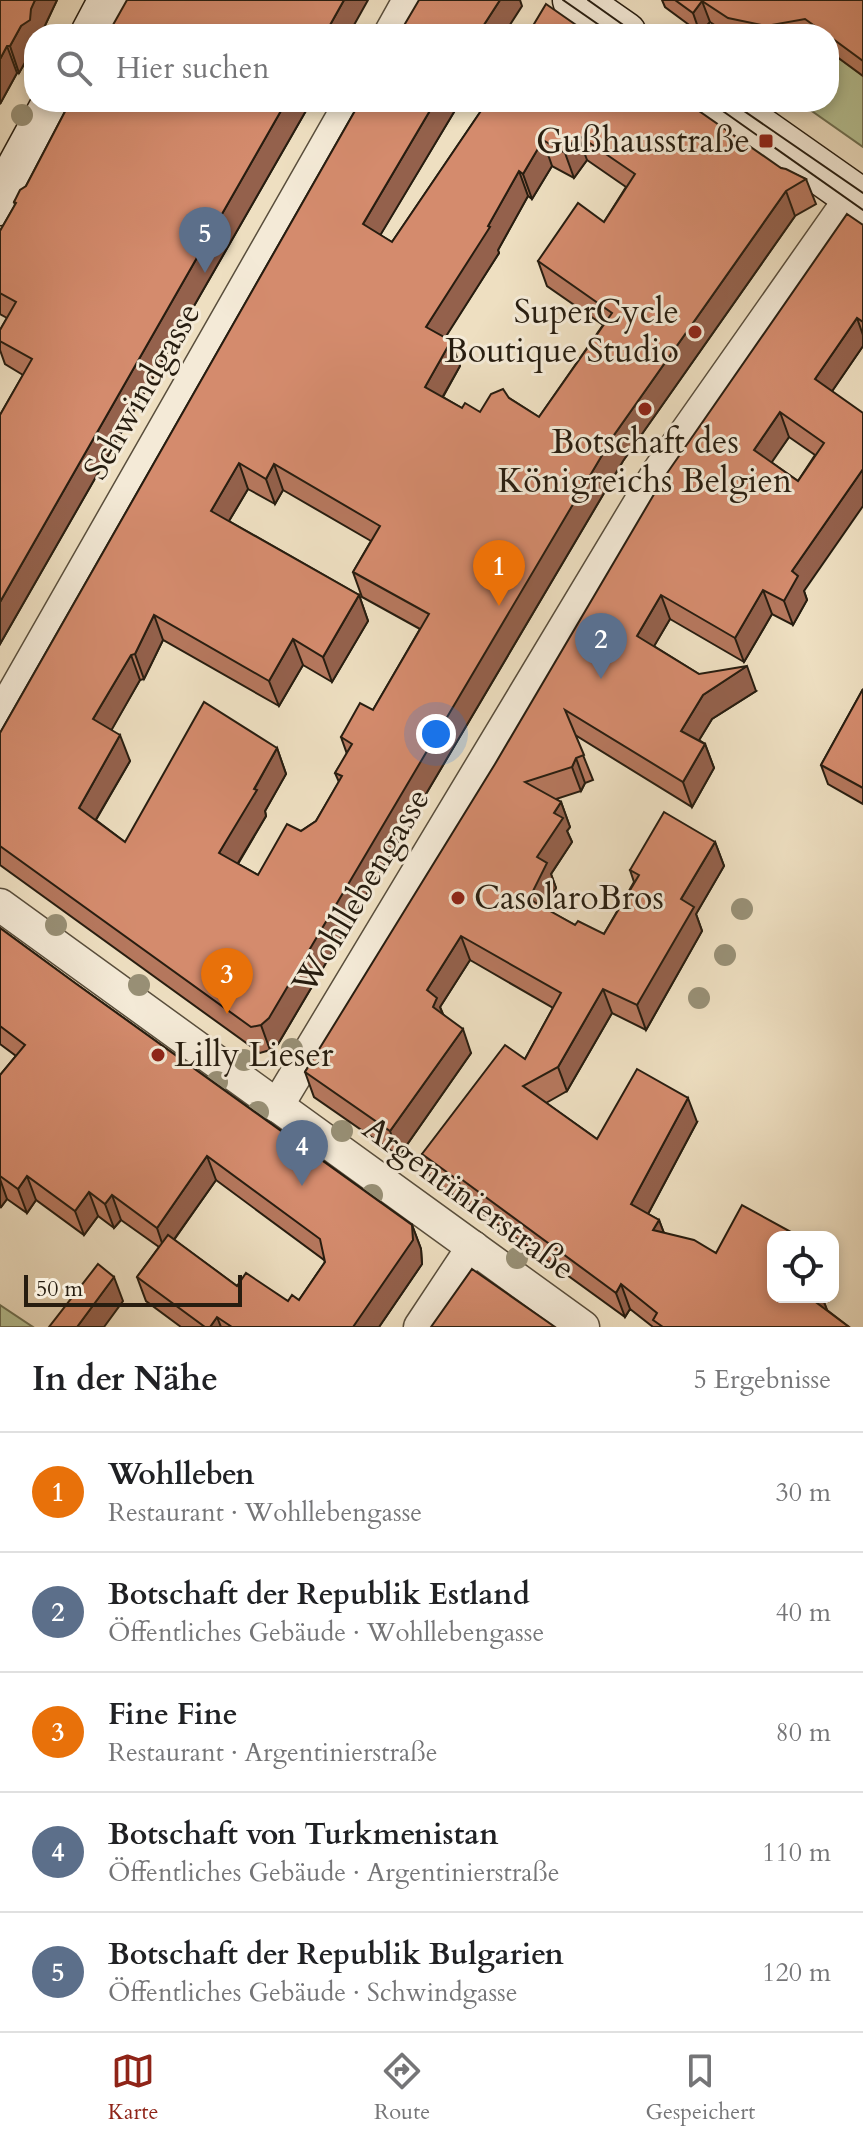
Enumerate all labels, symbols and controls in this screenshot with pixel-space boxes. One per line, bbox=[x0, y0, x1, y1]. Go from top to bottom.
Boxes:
search box bbox=[24, 24, 839, 112]
icon: search bbox=[52, 46, 96, 90]
text: Hier suchen bbox=[116, 48, 269, 89]
place label: Gußhausstraße bbox=[536, 118, 750, 164]
marker: Gußhausstraße bbox=[757, 132, 775, 150]
pin: 5 bbox=[179, 207, 231, 273]
place label: SuperCycle Boutique Studio bbox=[445, 289, 679, 374]
street label: Schwindgasse bbox=[73, 294, 211, 488]
marker: SuperCycle Boutique Studio bbox=[686, 323, 704, 341]
marker: Botschaft des Königreichs Belgien bbox=[636, 400, 654, 418]
place label: Botschaft des Königreichs Belgien bbox=[498, 419, 792, 504]
pin: 1 bbox=[473, 540, 525, 606]
pin: 2 bbox=[575, 613, 627, 679]
your location bbox=[416, 714, 456, 754]
street label: Wohllebengasse bbox=[281, 780, 441, 1003]
place label: CasolaroBros bbox=[474, 875, 664, 921]
marker: CasolaroBros bbox=[449, 889, 467, 907]
pin: 3 bbox=[201, 948, 253, 1014]
place label: Lilly Lieser bbox=[174, 1032, 334, 1078]
marker: Lilly Lieser bbox=[149, 1046, 167, 1064]
street label: Argentinierstraße bbox=[353, 1105, 585, 1291]
pin: 4 bbox=[276, 1120, 328, 1186]
map controls bbox=[767, 1231, 839, 1303]
button: locate bbox=[767, 1231, 839, 1303]
scale bar bbox=[24, 1271, 242, 1307]
text: 50 m bbox=[36, 1274, 83, 1304]
text: In der Nähe bbox=[32, 1356, 218, 1402]
text: 5 Ergebnisse bbox=[694, 1362, 831, 1397]
text: Wohlleben bbox=[108, 1454, 255, 1495]
text: 1 bbox=[51, 1475, 65, 1510]
text: 30 m bbox=[775, 1475, 831, 1510]
text: Restaurant · Wohllebengasse bbox=[108, 1495, 422, 1530]
text: Botschaft der Republik Estland bbox=[108, 1574, 530, 1615]
text: 2 bbox=[51, 1595, 65, 1630]
text: 40 m bbox=[775, 1595, 831, 1630]
text: Öffentliches Gebäude · Wohllebengasse bbox=[108, 1615, 544, 1650]
text: Fine Fine bbox=[108, 1694, 238, 1735]
text: 3 bbox=[51, 1715, 65, 1750]
text: 80 m bbox=[775, 1715, 831, 1750]
text: Restaurant · Argentinierstraße bbox=[108, 1735, 437, 1770]
text: Botschaft von Turkmenistan bbox=[108, 1814, 498, 1855]
text: 4 bbox=[51, 1835, 65, 1870]
text: 110 m bbox=[762, 1835, 831, 1870]
text: Öffentliches Gebäude · Argentinierstraße bbox=[108, 1855, 560, 1890]
text: Botschaft der Republik Bulgarien bbox=[108, 1934, 564, 1975]
text: 5 bbox=[51, 1955, 65, 1990]
text: 120 m bbox=[762, 1955, 831, 1990]
text: Öffentliches Gebäude · Schwindgasse bbox=[108, 1975, 518, 2010]
tab: Karte bbox=[108, 2049, 159, 2127]
tab: Route bbox=[374, 2049, 430, 2127]
tab: Gespeichert bbox=[646, 2049, 755, 2127]

